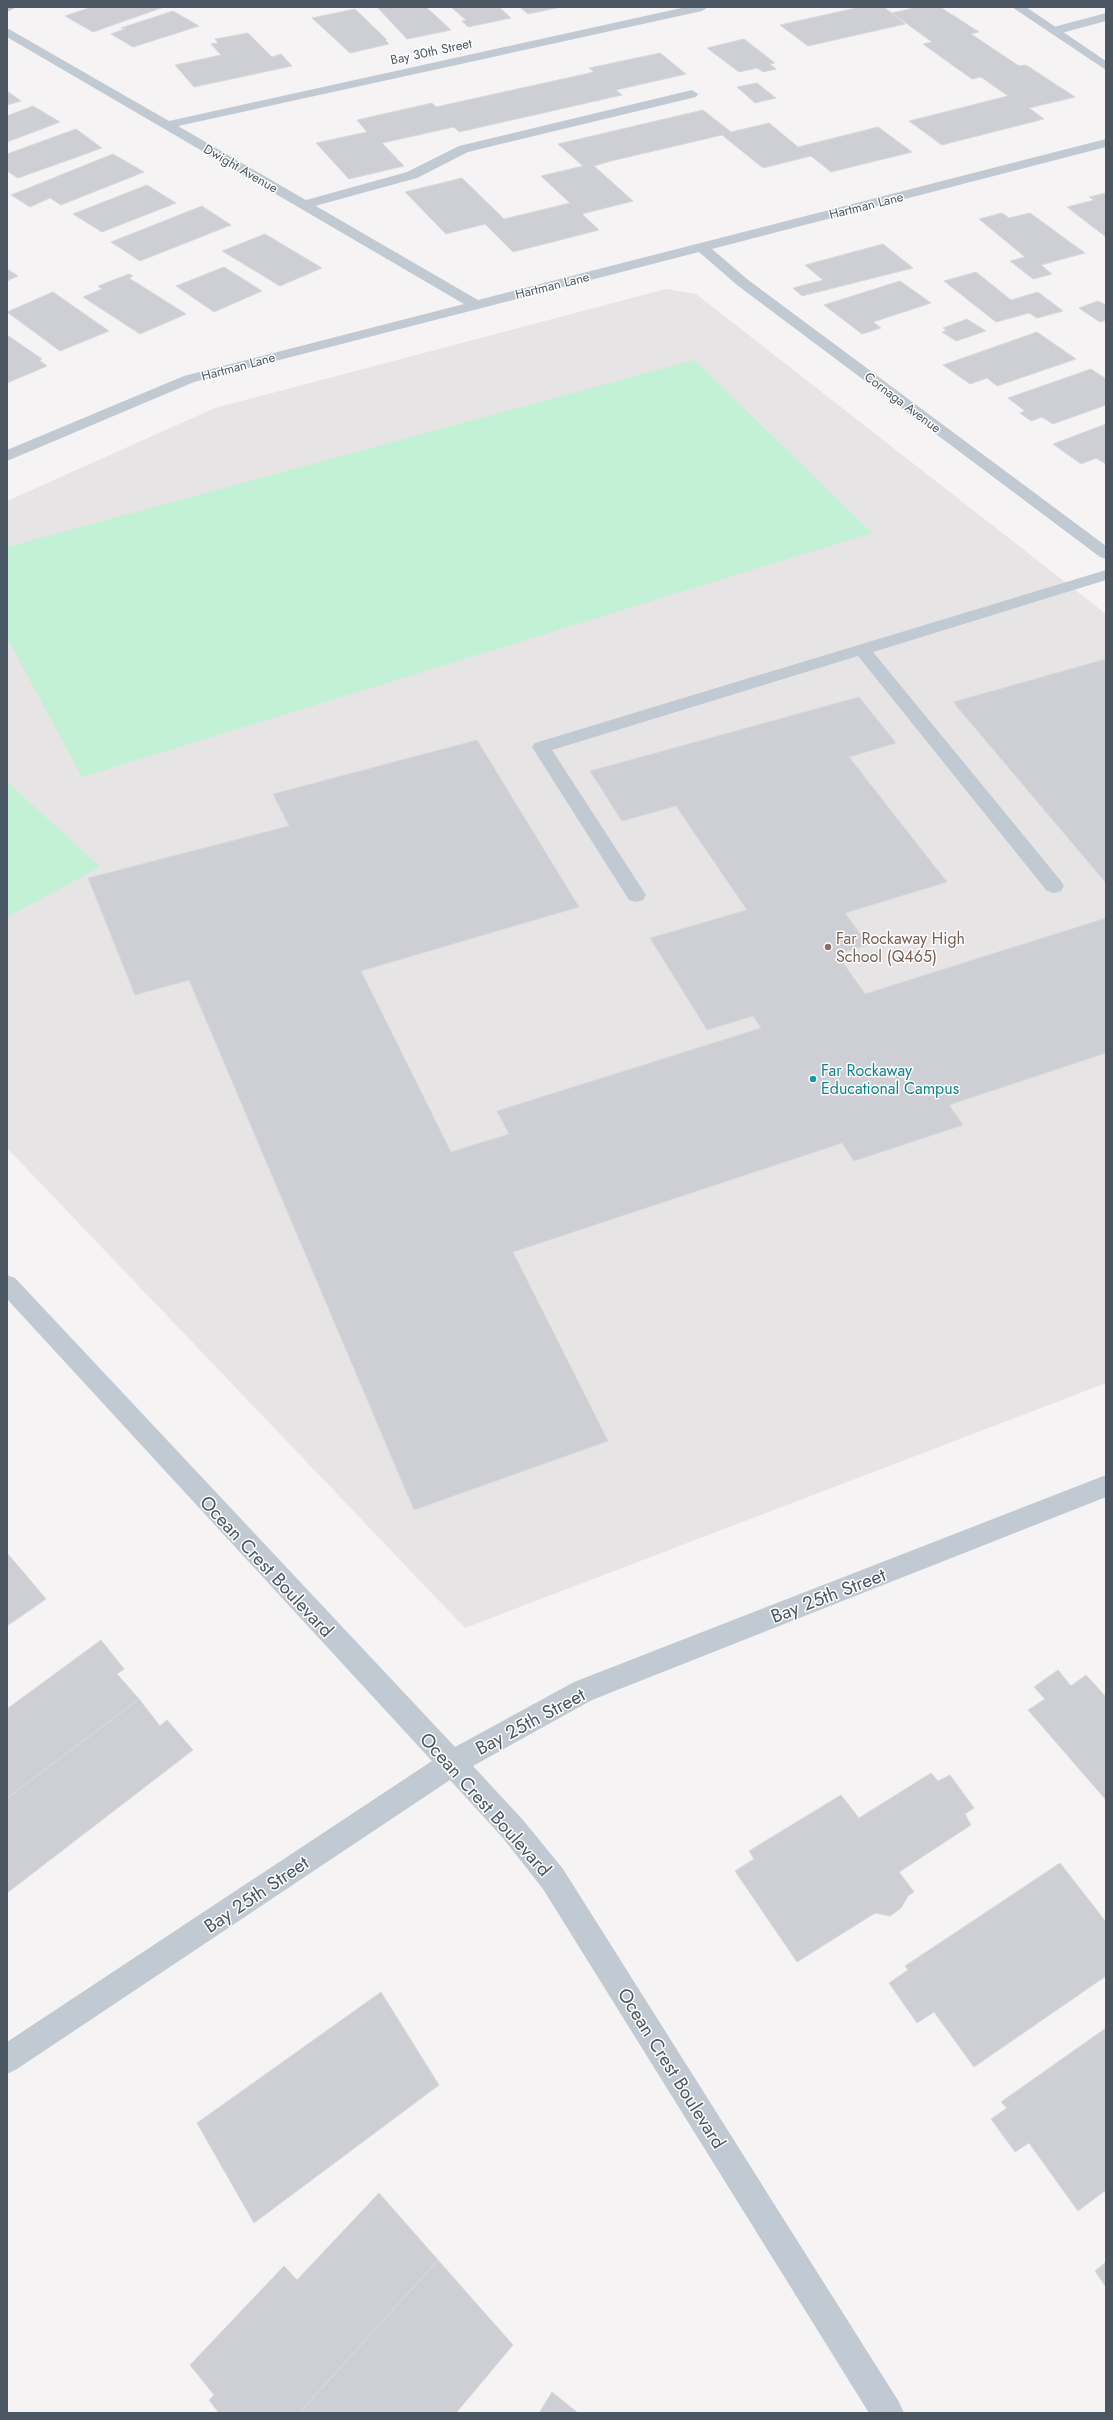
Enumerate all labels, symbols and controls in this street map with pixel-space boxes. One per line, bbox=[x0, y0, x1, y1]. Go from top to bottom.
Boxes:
street label: Bay 30th Street bbox=[389, 33, 474, 69]
street label: Dwight Avenue bbox=[200, 139, 282, 198]
street label: Hartman Lane bbox=[827, 187, 906, 224]
street label: Hartman Lane bbox=[513, 267, 592, 304]
street label: Hartman Lane bbox=[199, 347, 278, 385]
street label: Cornaga Avenue bbox=[860, 367, 945, 438]
place label: Far Rockaway High School (Q465) bbox=[836, 927, 965, 968]
marker: Far Rockaway High School (Q465) bbox=[823, 942, 833, 952]
place label: Far Rockaway Educational Campus bbox=[821, 1059, 959, 1100]
marker: Far Rockaway Educational Campus bbox=[808, 1074, 818, 1084]
street label: Ocean Crest Boulevard bbox=[194, 1489, 340, 1643]
street label: Bay 25th Street bbox=[767, 1561, 890, 1630]
street label: Bay 25th Street bbox=[471, 1681, 590, 1762]
street label: Ocean Crest Boulevard bbox=[414, 1726, 558, 1882]
street label: Bay 25th Street bbox=[199, 1849, 314, 1939]
street label: Ocean Crest Boulevard bbox=[611, 1983, 732, 2154]

